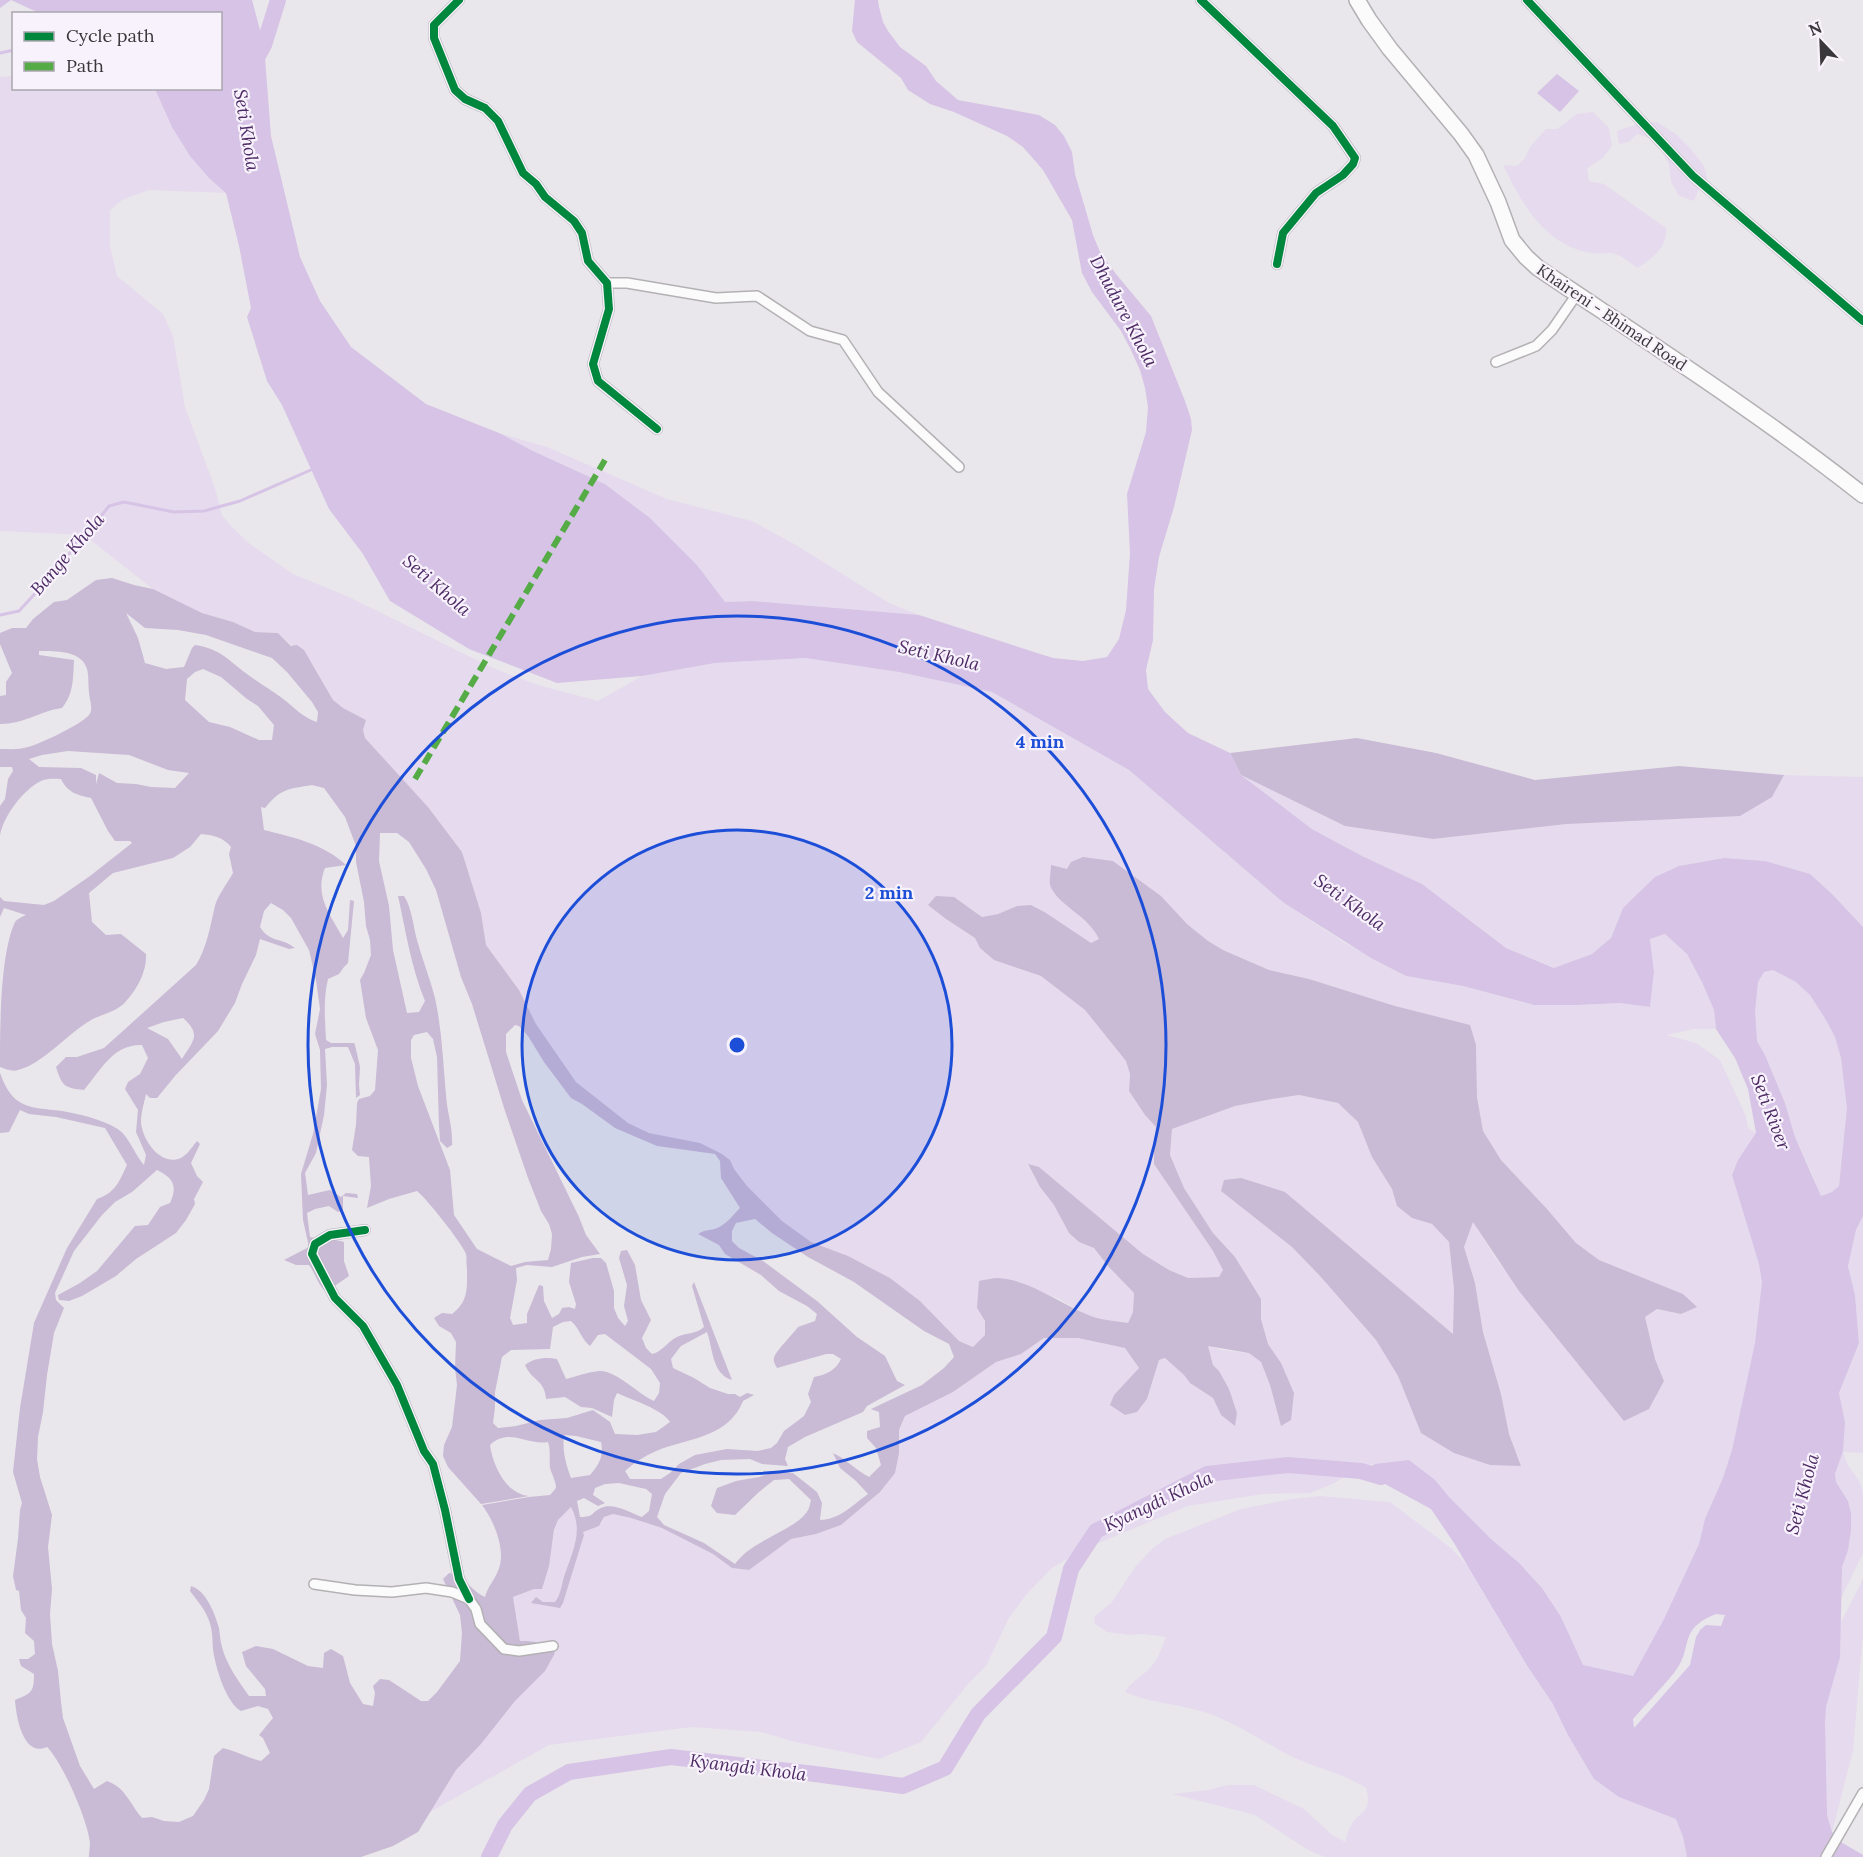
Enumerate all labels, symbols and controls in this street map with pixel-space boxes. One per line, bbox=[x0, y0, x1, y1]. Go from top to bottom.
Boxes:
legend bbox=[12, 12, 222, 90]
north arrow bbox=[1791, 12, 1851, 72]
text: N bbox=[1806, 17, 1825, 40]
text: Cycle path bbox=[66, 24, 155, 47]
text: Path bbox=[66, 54, 104, 77]
water label: Seti Khola bbox=[229, 87, 265, 173]
water label: Dhudure Khola bbox=[1085, 251, 1163, 371]
street label: Khaireni - Bhimad Road bbox=[1533, 259, 1691, 375]
water label: Bange Khola bbox=[25, 508, 109, 600]
water label: Seti Khola bbox=[398, 549, 476, 621]
water label: Seti Khola bbox=[896, 635, 982, 676]
text: 4 min bbox=[1016, 730, 1065, 753]
water label: Seti Khola bbox=[1310, 868, 1390, 936]
text: 2 min bbox=[865, 881, 914, 904]
centre of rings bbox=[727, 1035, 747, 1055]
water label: Seti River bbox=[1746, 1071, 1796, 1154]
water label: Seti Khola bbox=[1780, 1451, 1824, 1537]
water label: Kyangdi Khola bbox=[1100, 1466, 1216, 1536]
water label: Kyangdi Khola bbox=[688, 1748, 808, 1786]

